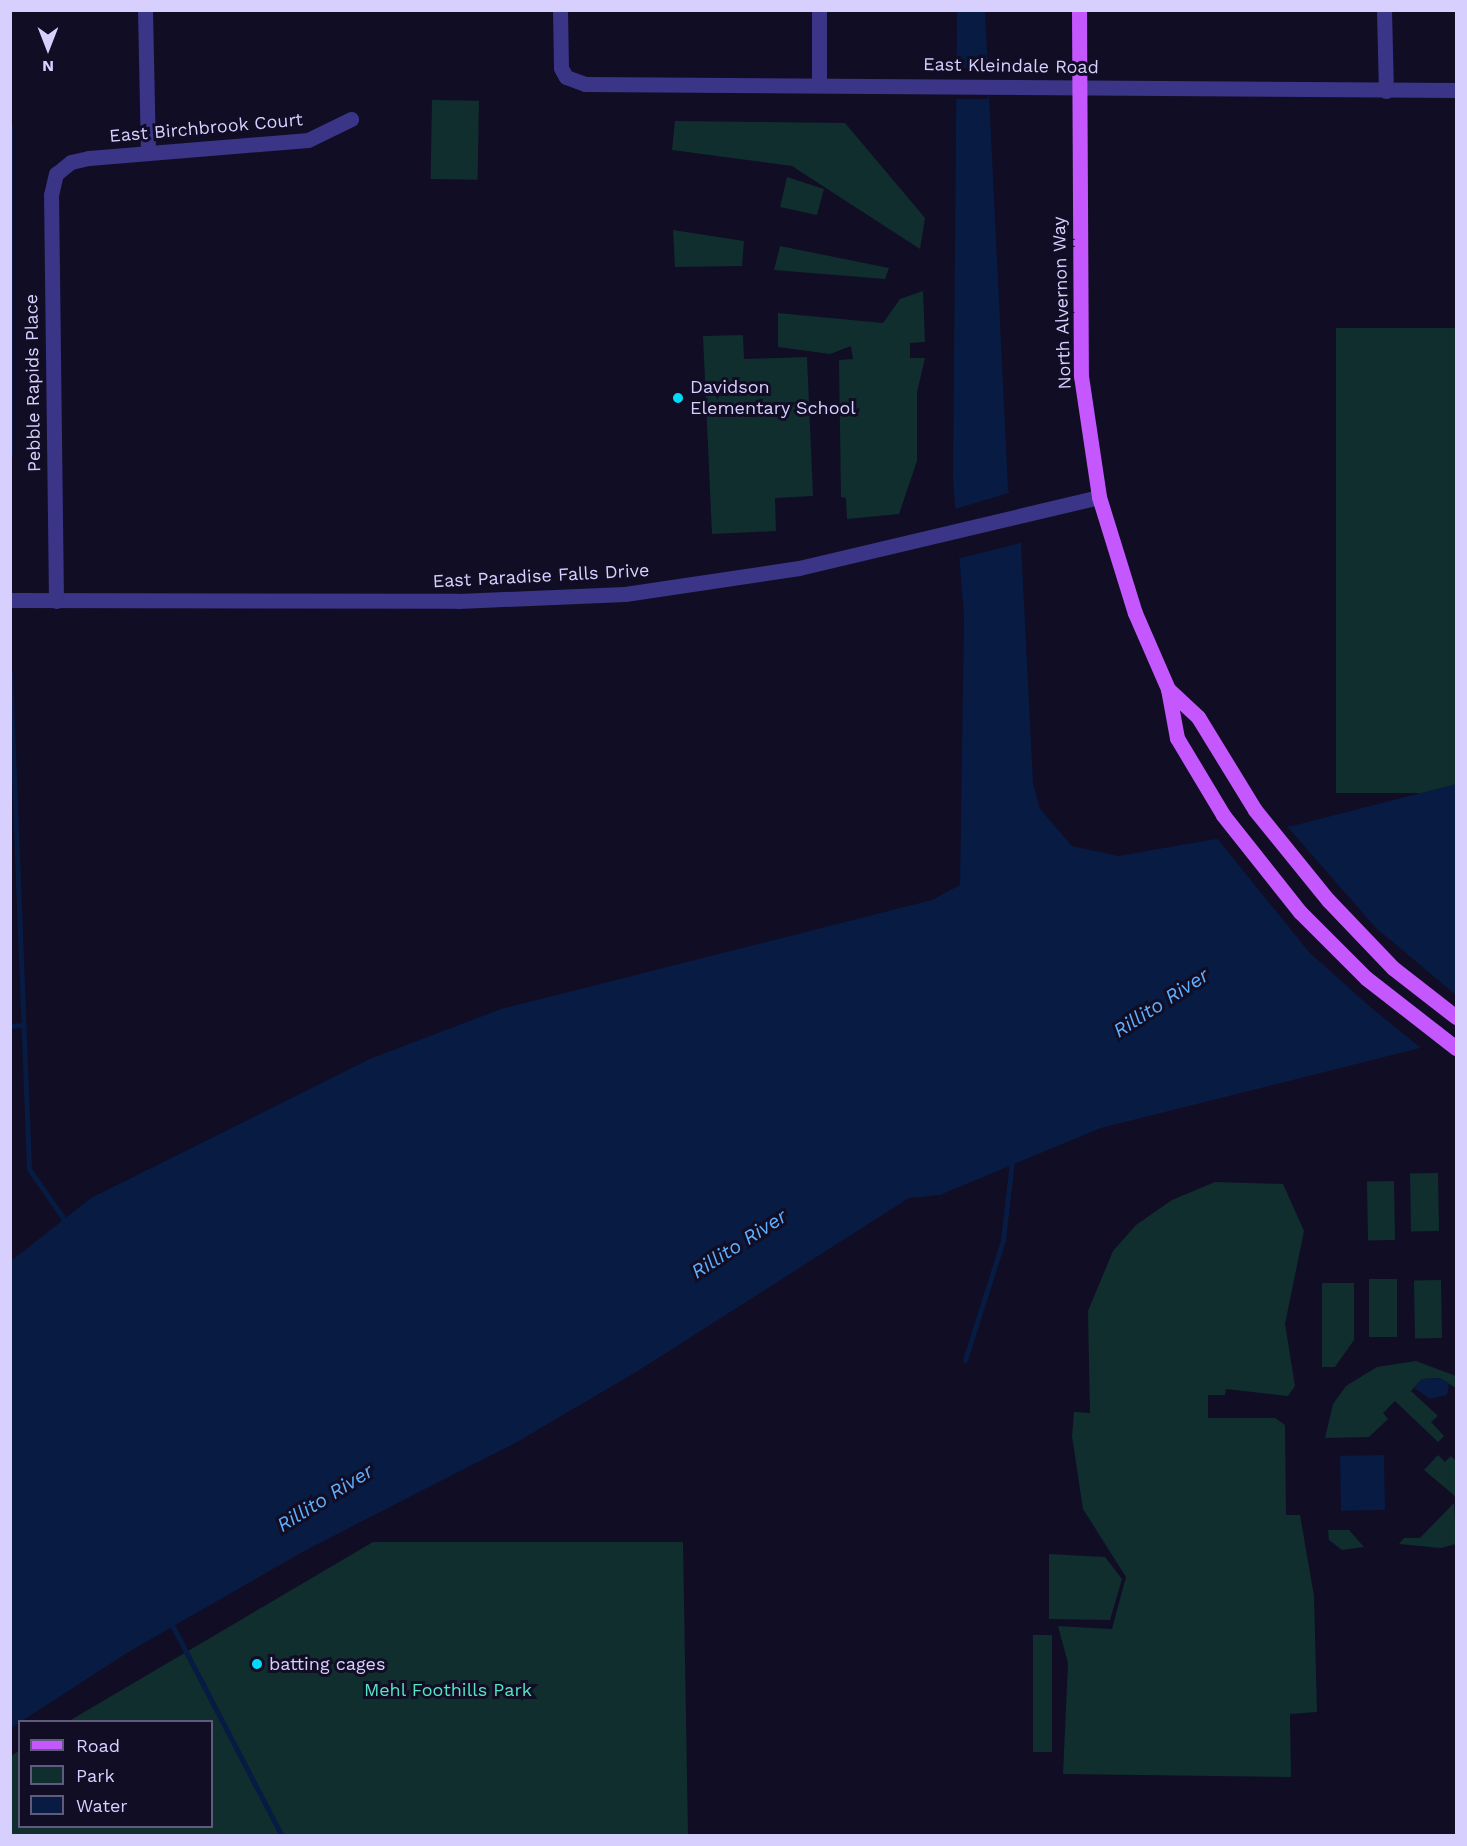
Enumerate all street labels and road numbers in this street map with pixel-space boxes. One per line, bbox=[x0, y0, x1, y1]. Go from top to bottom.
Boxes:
street label: East Kleindale Road bbox=[923, 54, 1099, 78]
street label: East Birchbrook Court bbox=[108, 109, 304, 147]
street label: North Alvernon Way bbox=[1048, 215, 1076, 391]
street label: Pebble Rapids Place bbox=[21, 294, 45, 472]
street label: East Paradise Falls Drive bbox=[432, 560, 650, 592]

